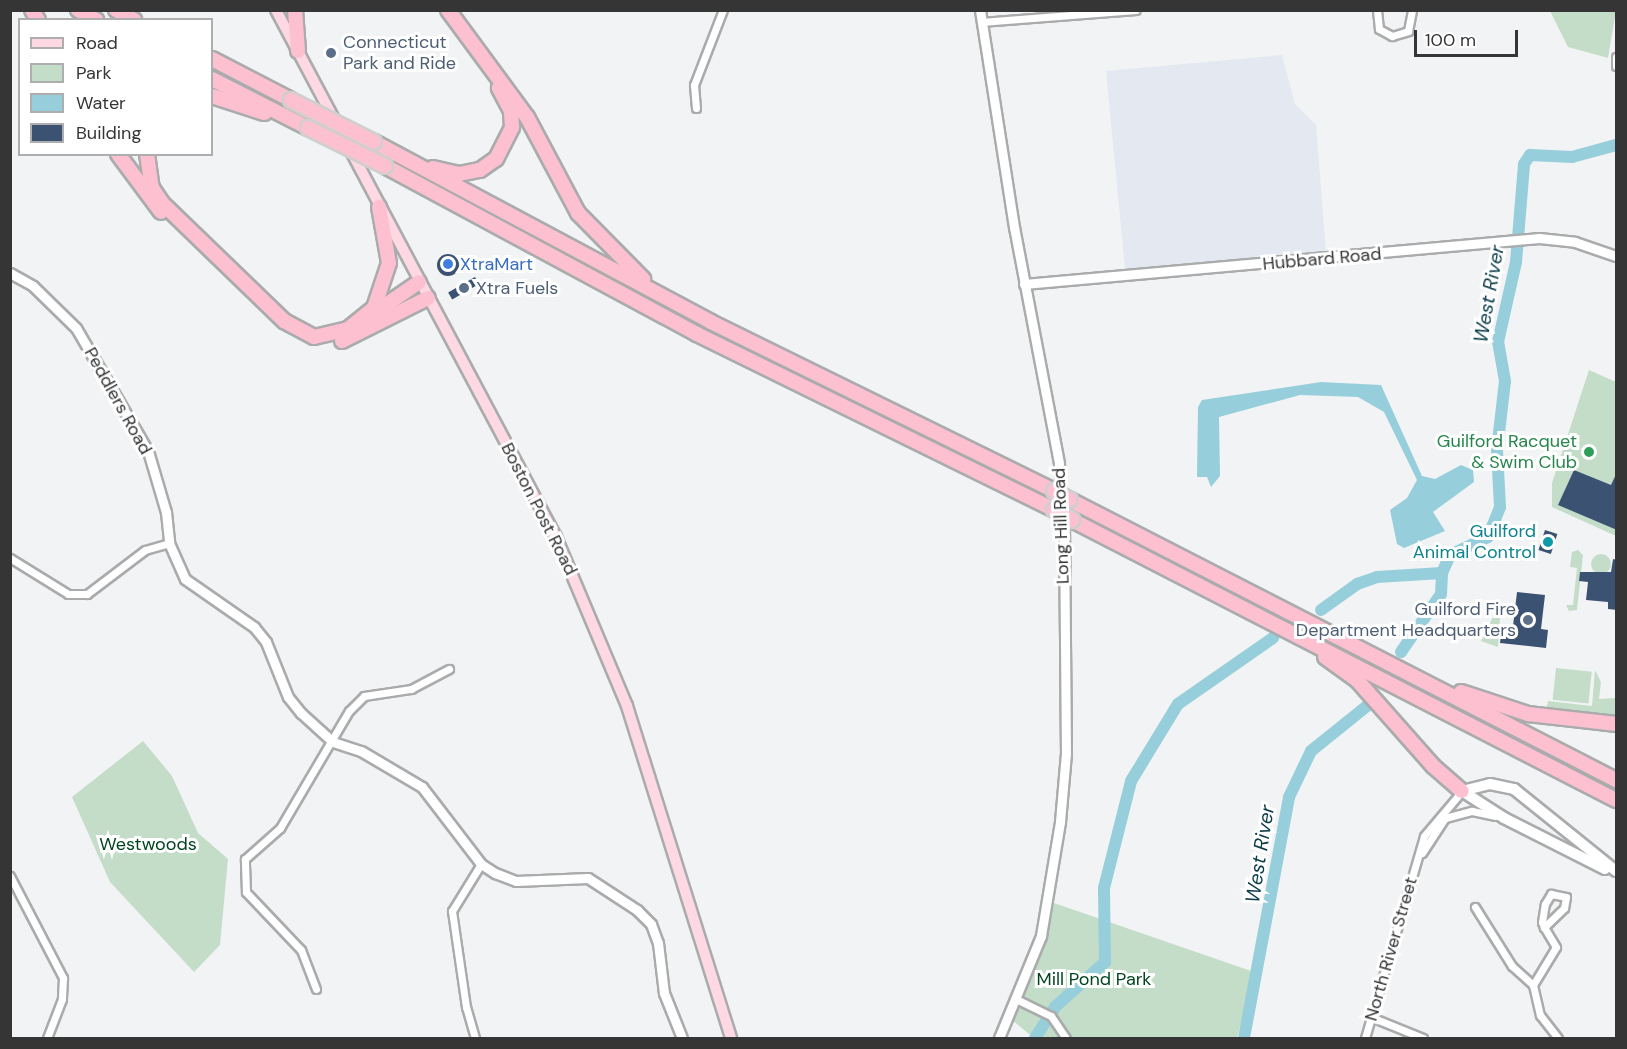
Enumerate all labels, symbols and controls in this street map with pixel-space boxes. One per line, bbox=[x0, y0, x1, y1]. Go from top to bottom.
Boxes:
legend bbox=[18, 18, 213, 156]
scale bar bbox=[1417, 18, 1520, 56]
text: 100 m bbox=[1425, 28, 1476, 52]
text: Road bbox=[76, 31, 118, 55]
place label: Connecticut Park and Ride bbox=[343, 32, 456, 74]
marker: Connecticut Park and Ride bbox=[324, 46, 338, 60]
text: Park bbox=[76, 61, 112, 85]
text: Water bbox=[76, 91, 126, 115]
text: Building bbox=[76, 121, 141, 145]
street label: Hubbard Road bbox=[1262, 243, 1382, 275]
water label: West River bbox=[1469, 243, 1509, 345]
place label: XtraMart bbox=[460, 253, 533, 275]
marker: XtraMart bbox=[441, 257, 455, 271]
place label: Xtra Fuels bbox=[476, 277, 558, 299]
marker: Xtra Fuels bbox=[457, 281, 471, 295]
street label: Peddlers Road bbox=[80, 344, 156, 458]
place label: Guilford Racquet & Swim Club bbox=[1437, 431, 1577, 474]
street label: Boston Post Road bbox=[496, 439, 582, 579]
marker: Guilford Racquet & Swim Club bbox=[1582, 445, 1596, 459]
street label: Long Hill Road bbox=[1048, 468, 1074, 584]
place label: Guilford Animal Control bbox=[1413, 521, 1536, 564]
marker: Guilford Animal Control bbox=[1541, 535, 1555, 549]
place label: Guilford Fire Department Headquarters bbox=[1296, 599, 1516, 642]
marker: Guilford Fire Department Headquarters bbox=[1521, 613, 1535, 627]
water label: West River bbox=[1240, 803, 1280, 905]
park label: Westwoods bbox=[99, 833, 197, 855]
street label: North River Street bbox=[1360, 875, 1422, 1023]
park label: Mill Pond Park bbox=[1037, 968, 1151, 990]

